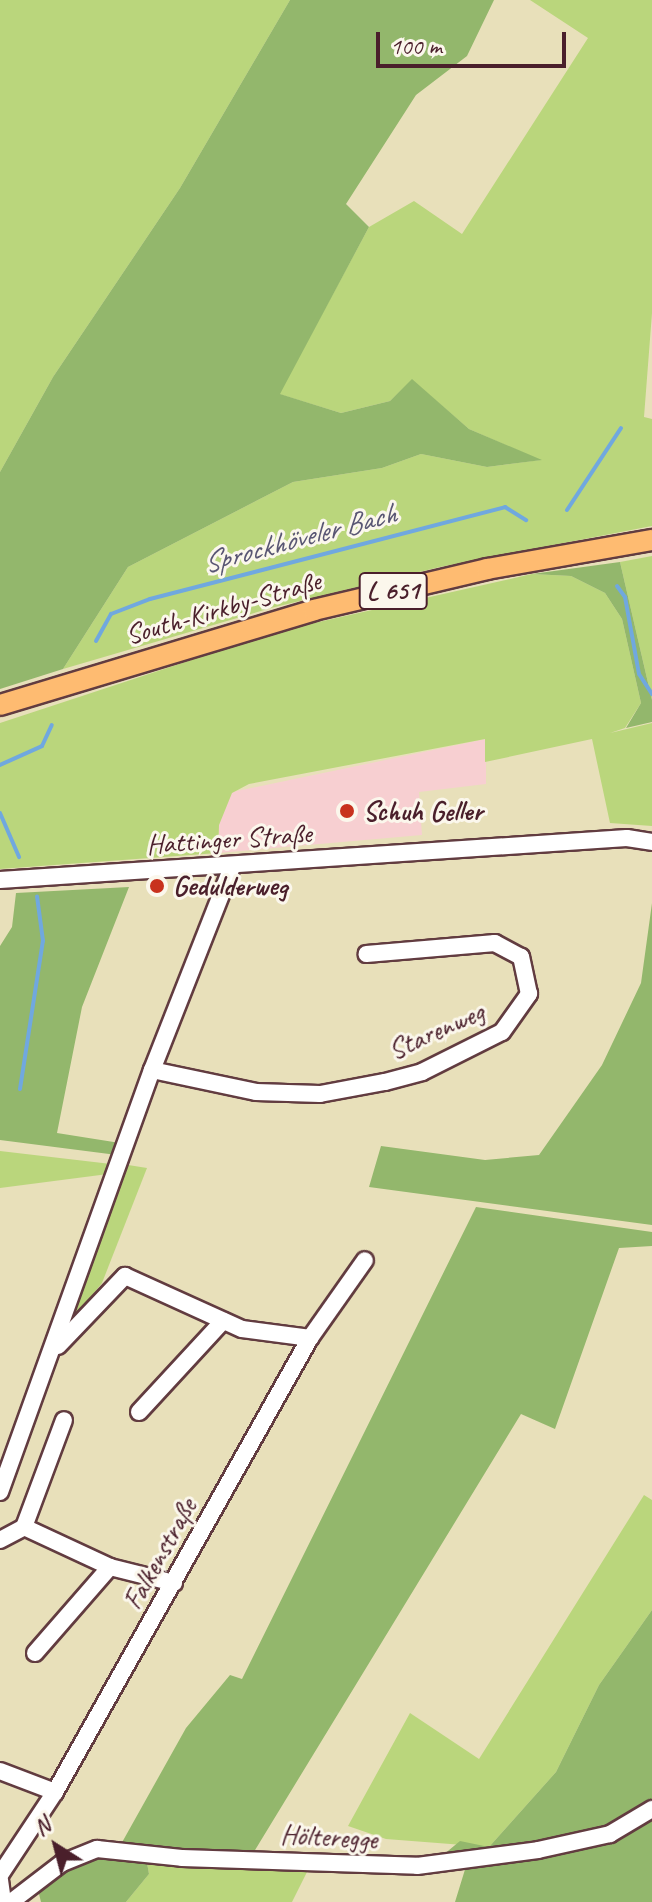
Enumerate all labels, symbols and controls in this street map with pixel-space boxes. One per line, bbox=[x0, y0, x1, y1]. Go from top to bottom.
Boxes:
scale bar bbox=[380, 16, 570, 66]
text: 100 m bbox=[390, 31, 442, 61]
water label: Sprockhöveler Bach bbox=[198, 495, 400, 581]
street label: South-Kirkby-Straße bbox=[122, 564, 324, 652]
road number: L 651 bbox=[357, 569, 429, 613]
place label: Schuh Geller bbox=[363, 794, 482, 828]
marker: Schuh Geller bbox=[338, 802, 356, 820]
street label: Hattinger Straße bbox=[145, 816, 313, 862]
place label: Gedulderweg bbox=[173, 869, 287, 903]
marker: Gedulderweg bbox=[148, 877, 166, 895]
street label: Starenweg bbox=[383, 995, 489, 1067]
street label: Falkenstraße bbox=[116, 1493, 204, 1615]
north arrow bbox=[16, 1806, 96, 1886]
text: N bbox=[28, 1811, 56, 1842]
street label: Hölteregge bbox=[280, 1818, 378, 1856]

